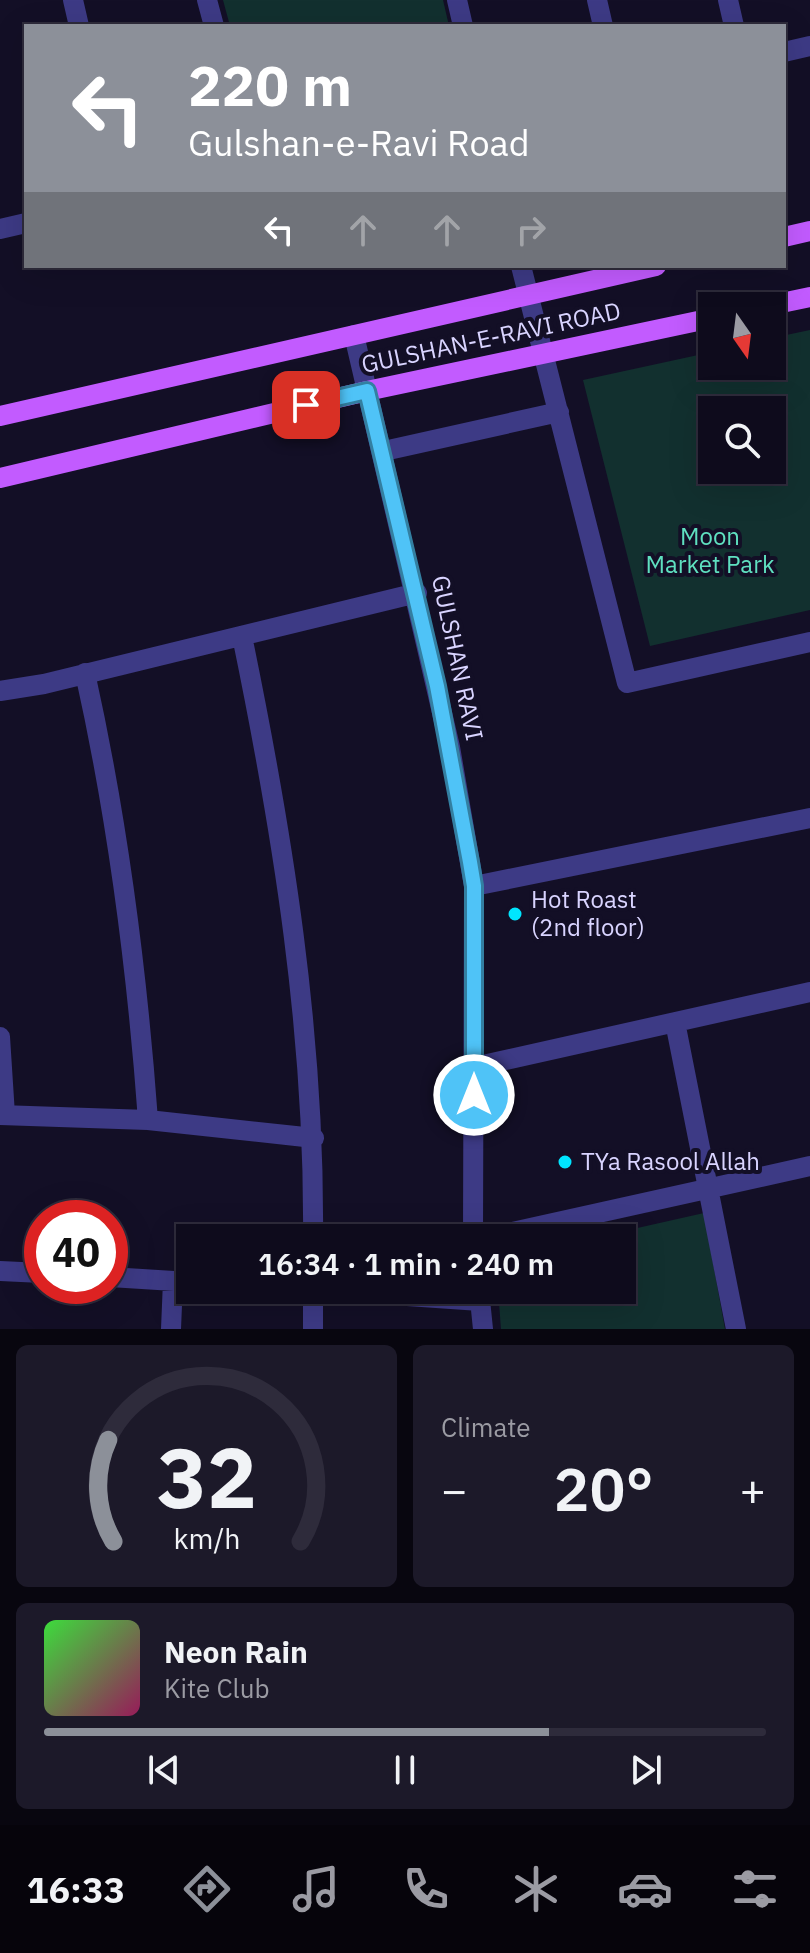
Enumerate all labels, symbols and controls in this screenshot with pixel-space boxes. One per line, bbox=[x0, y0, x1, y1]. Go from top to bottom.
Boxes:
text: 220 m bbox=[188, 49, 352, 121]
icon: left bbox=[56, 56, 160, 160]
text: Gulshan-e-Ravi Road bbox=[188, 119, 530, 166]
icon: left bbox=[257, 208, 301, 252]
icon: ahead bbox=[341, 208, 385, 252]
icon: ahead bbox=[425, 208, 469, 252]
icon: right bbox=[509, 208, 553, 252]
north arrow bbox=[698, 292, 786, 380]
map controls bbox=[698, 292, 786, 484]
street label: GULSHAN-E-RAVI ROAD bbox=[358, 294, 623, 380]
pin bbox=[272, 371, 340, 439]
icon: arrive bbox=[284, 383, 328, 427]
button: search bbox=[698, 396, 786, 484]
park label: Moon Market Park bbox=[645, 520, 775, 580]
street label: GULSHAN RAVI bbox=[425, 572, 491, 743]
place label: Hot Roast (2nd floor) bbox=[531, 883, 645, 943]
marker: Hot Roast (2nd floor) bbox=[506, 905, 524, 923]
position arrow bbox=[432, 1053, 516, 1137]
place label: TYa Rasool Allah bbox=[581, 1145, 760, 1177]
marker: TYa Rasool Allah bbox=[556, 1153, 574, 1171]
speed limit sign: 40 bbox=[24, 1200, 128, 1304]
text: 16:34 · 1 min · 240 m bbox=[258, 1244, 554, 1283]
text: Climate bbox=[441, 1410, 531, 1444]
text: 32 bbox=[157, 1423, 256, 1531]
text: 20° bbox=[553, 1449, 654, 1528]
text: − bbox=[441, 1461, 467, 1518]
text: + bbox=[740, 1461, 766, 1518]
text: km/h bbox=[173, 1520, 240, 1557]
text: Neon Rain bbox=[164, 1632, 308, 1671]
text: Kite Club bbox=[164, 1671, 269, 1705]
icon: previous bbox=[142, 1748, 186, 1792]
icon: pause bbox=[383, 1748, 427, 1792]
icon: next bbox=[624, 1748, 668, 1792]
icon: directions bbox=[179, 1861, 235, 1917]
icon: music bbox=[288, 1861, 344, 1917]
icon: phone bbox=[398, 1861, 454, 1917]
icon: climate bbox=[508, 1861, 564, 1917]
icon: car bbox=[617, 1861, 673, 1917]
icon: filters bbox=[727, 1861, 783, 1917]
text: 16:33 bbox=[27, 1866, 125, 1913]

